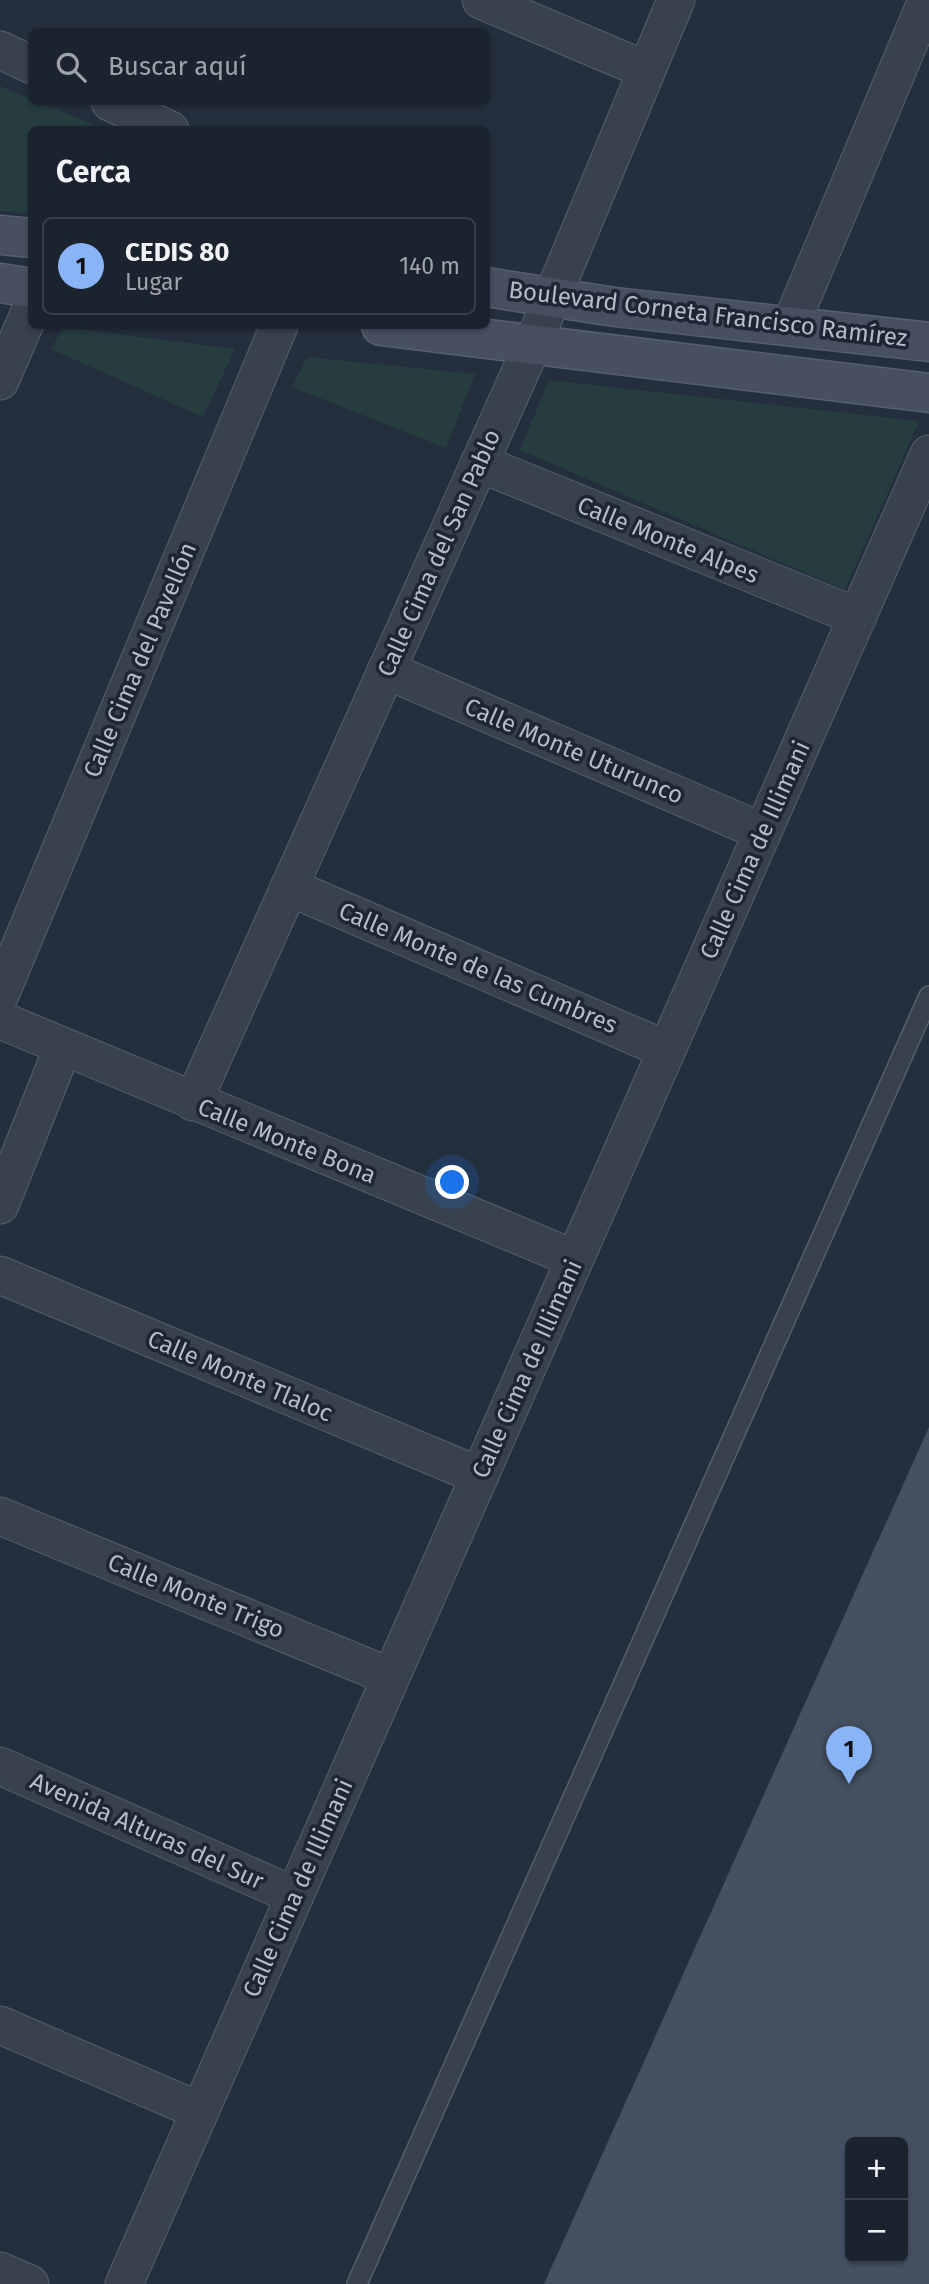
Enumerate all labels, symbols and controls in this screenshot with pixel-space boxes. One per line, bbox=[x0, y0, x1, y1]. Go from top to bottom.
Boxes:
search box bbox=[28, 28, 490, 105]
icon: search bbox=[52, 48, 90, 86]
text: Buscar aquí bbox=[108, 51, 246, 82]
text: Cerca bbox=[56, 154, 131, 190]
text: CEDIS 80 bbox=[125, 237, 230, 268]
text: 1 bbox=[76, 252, 86, 280]
text: 140 m bbox=[399, 252, 460, 280]
text: Lugar bbox=[125, 268, 182, 296]
street label: Boulevard Corneta Francisco Ramírez bbox=[507, 276, 909, 352]
street label: Calle Cima del San Pablo bbox=[372, 425, 506, 681]
street label: Calle Monte Alpes bbox=[573, 491, 763, 589]
street label: Calle Cima del Pavellón bbox=[78, 538, 202, 782]
street label: Calle Monte Uturunco bbox=[460, 692, 688, 810]
street label: Calle Cima de Illimani bbox=[694, 737, 816, 963]
street label: Calle Monte de las Cumbres bbox=[335, 897, 621, 1039]
street label: Calle Monte Bona bbox=[194, 1093, 380, 1189]
your location bbox=[435, 1165, 469, 1199]
street label: Calle Cima de Illimani bbox=[466, 1256, 588, 1482]
street label: Calle Monte Tlaloc bbox=[143, 1324, 337, 1428]
street label: Calle Monte Trigo bbox=[104, 1548, 288, 1644]
pin: 1 bbox=[826, 1726, 872, 1784]
street label: Avenida Alturas del Sur bbox=[26, 1767, 269, 1895]
street label: Calle Cima de Illimani bbox=[237, 1775, 359, 2001]
map controls bbox=[845, 2137, 908, 2263]
button: + bbox=[845, 2137, 908, 2200]
button: − bbox=[845, 2200, 908, 2263]

